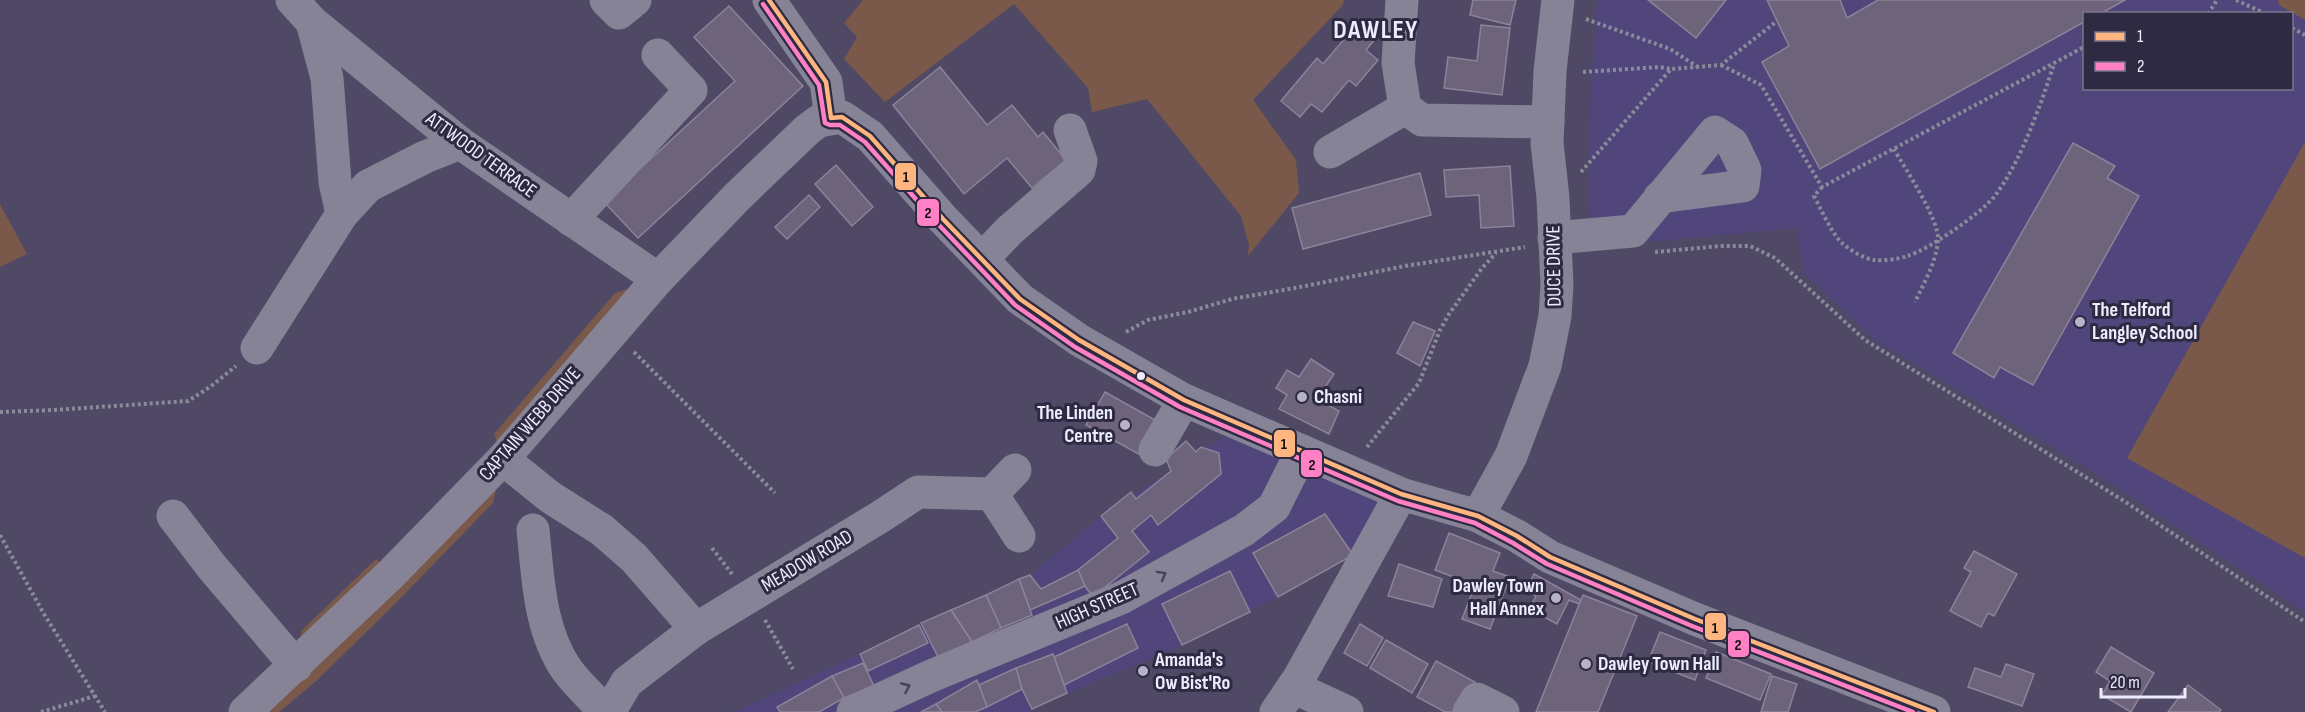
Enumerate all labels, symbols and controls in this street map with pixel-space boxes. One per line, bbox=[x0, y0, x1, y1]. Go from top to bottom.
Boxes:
legend bbox=[2083, 12, 2293, 90]
district label: DAWLEY bbox=[1333, 15, 1419, 46]
text: 1 bbox=[2137, 26, 2144, 47]
text: 2 bbox=[2137, 56, 2144, 77]
street label: ATTWOOD TERRACE bbox=[420, 106, 541, 203]
line badge: 1 bbox=[894, 162, 917, 191]
text: 1 bbox=[903, 168, 910, 187]
line badge: 2 bbox=[916, 198, 940, 227]
text: 2 bbox=[924, 204, 932, 223]
street label: DUCE DRIVE bbox=[1541, 225, 1567, 307]
place label: The Telford Langley School bbox=[2092, 298, 2197, 345]
marker: The Telford Langley School bbox=[2073, 315, 2087, 329]
street label: CAPTAIN WEBB DRIVE bbox=[474, 362, 586, 486]
unlabelled marker bbox=[1135, 370, 1147, 382]
place label: Chasni bbox=[1314, 385, 1362, 409]
marker: Chasni bbox=[1295, 390, 1309, 404]
place label: The Linden Centre bbox=[1037, 401, 1113, 448]
marker: The Linden Centre bbox=[1118, 418, 1132, 432]
line badge: 1 bbox=[1273, 429, 1296, 458]
text: 1 bbox=[1281, 435, 1288, 454]
line badge: 2 bbox=[1300, 449, 1323, 478]
text: 2 bbox=[1308, 456, 1316, 475]
street label: MEADOW ROAD bbox=[757, 525, 857, 597]
one-way arrow bbox=[1155, 571, 1166, 582]
place label: Dawley Town Hall Annex bbox=[1453, 574, 1545, 621]
street label: HIGH STREET bbox=[1052, 577, 1142, 635]
marker: Dawley Town Hall Annex bbox=[1549, 591, 1563, 605]
line badge: 1 bbox=[1704, 612, 1727, 641]
text: 1 bbox=[1712, 619, 1719, 638]
line badge: 2 bbox=[1727, 630, 1750, 658]
text: 2 bbox=[1734, 636, 1742, 655]
place label: Amanda's Ow Bist'Ro bbox=[1154, 648, 1230, 695]
place label: Dawley Town Hall bbox=[1598, 652, 1720, 676]
marker: Dawley Town Hall bbox=[1579, 657, 1593, 671]
scale bar bbox=[2101, 661, 2185, 699]
marker: Amanda's Ow Bist'Ro bbox=[1136, 664, 1150, 678]
text: 20 m bbox=[2110, 672, 2140, 693]
one-way arrow bbox=[900, 683, 911, 695]

